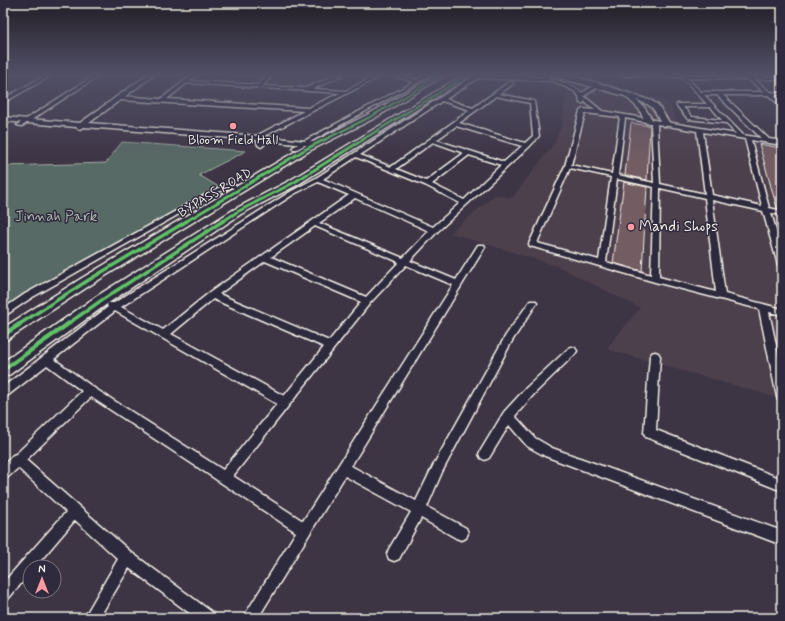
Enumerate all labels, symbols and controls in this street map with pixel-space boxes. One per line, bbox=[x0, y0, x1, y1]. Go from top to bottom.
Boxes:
marker: Bloom Field Hall bbox=[228, 121, 238, 131]
place label: Bloom Field Hall bbox=[188, 132, 278, 149]
street label: BYPASS ROAD bbox=[175, 164, 255, 222]
park label: Jinnah Park bbox=[15, 207, 98, 227]
place label: Mandi Shops bbox=[639, 217, 718, 237]
marker: Mandi Shops bbox=[626, 222, 636, 232]
north arrow bbox=[22, 559, 62, 599]
text: N bbox=[38, 563, 46, 577]

